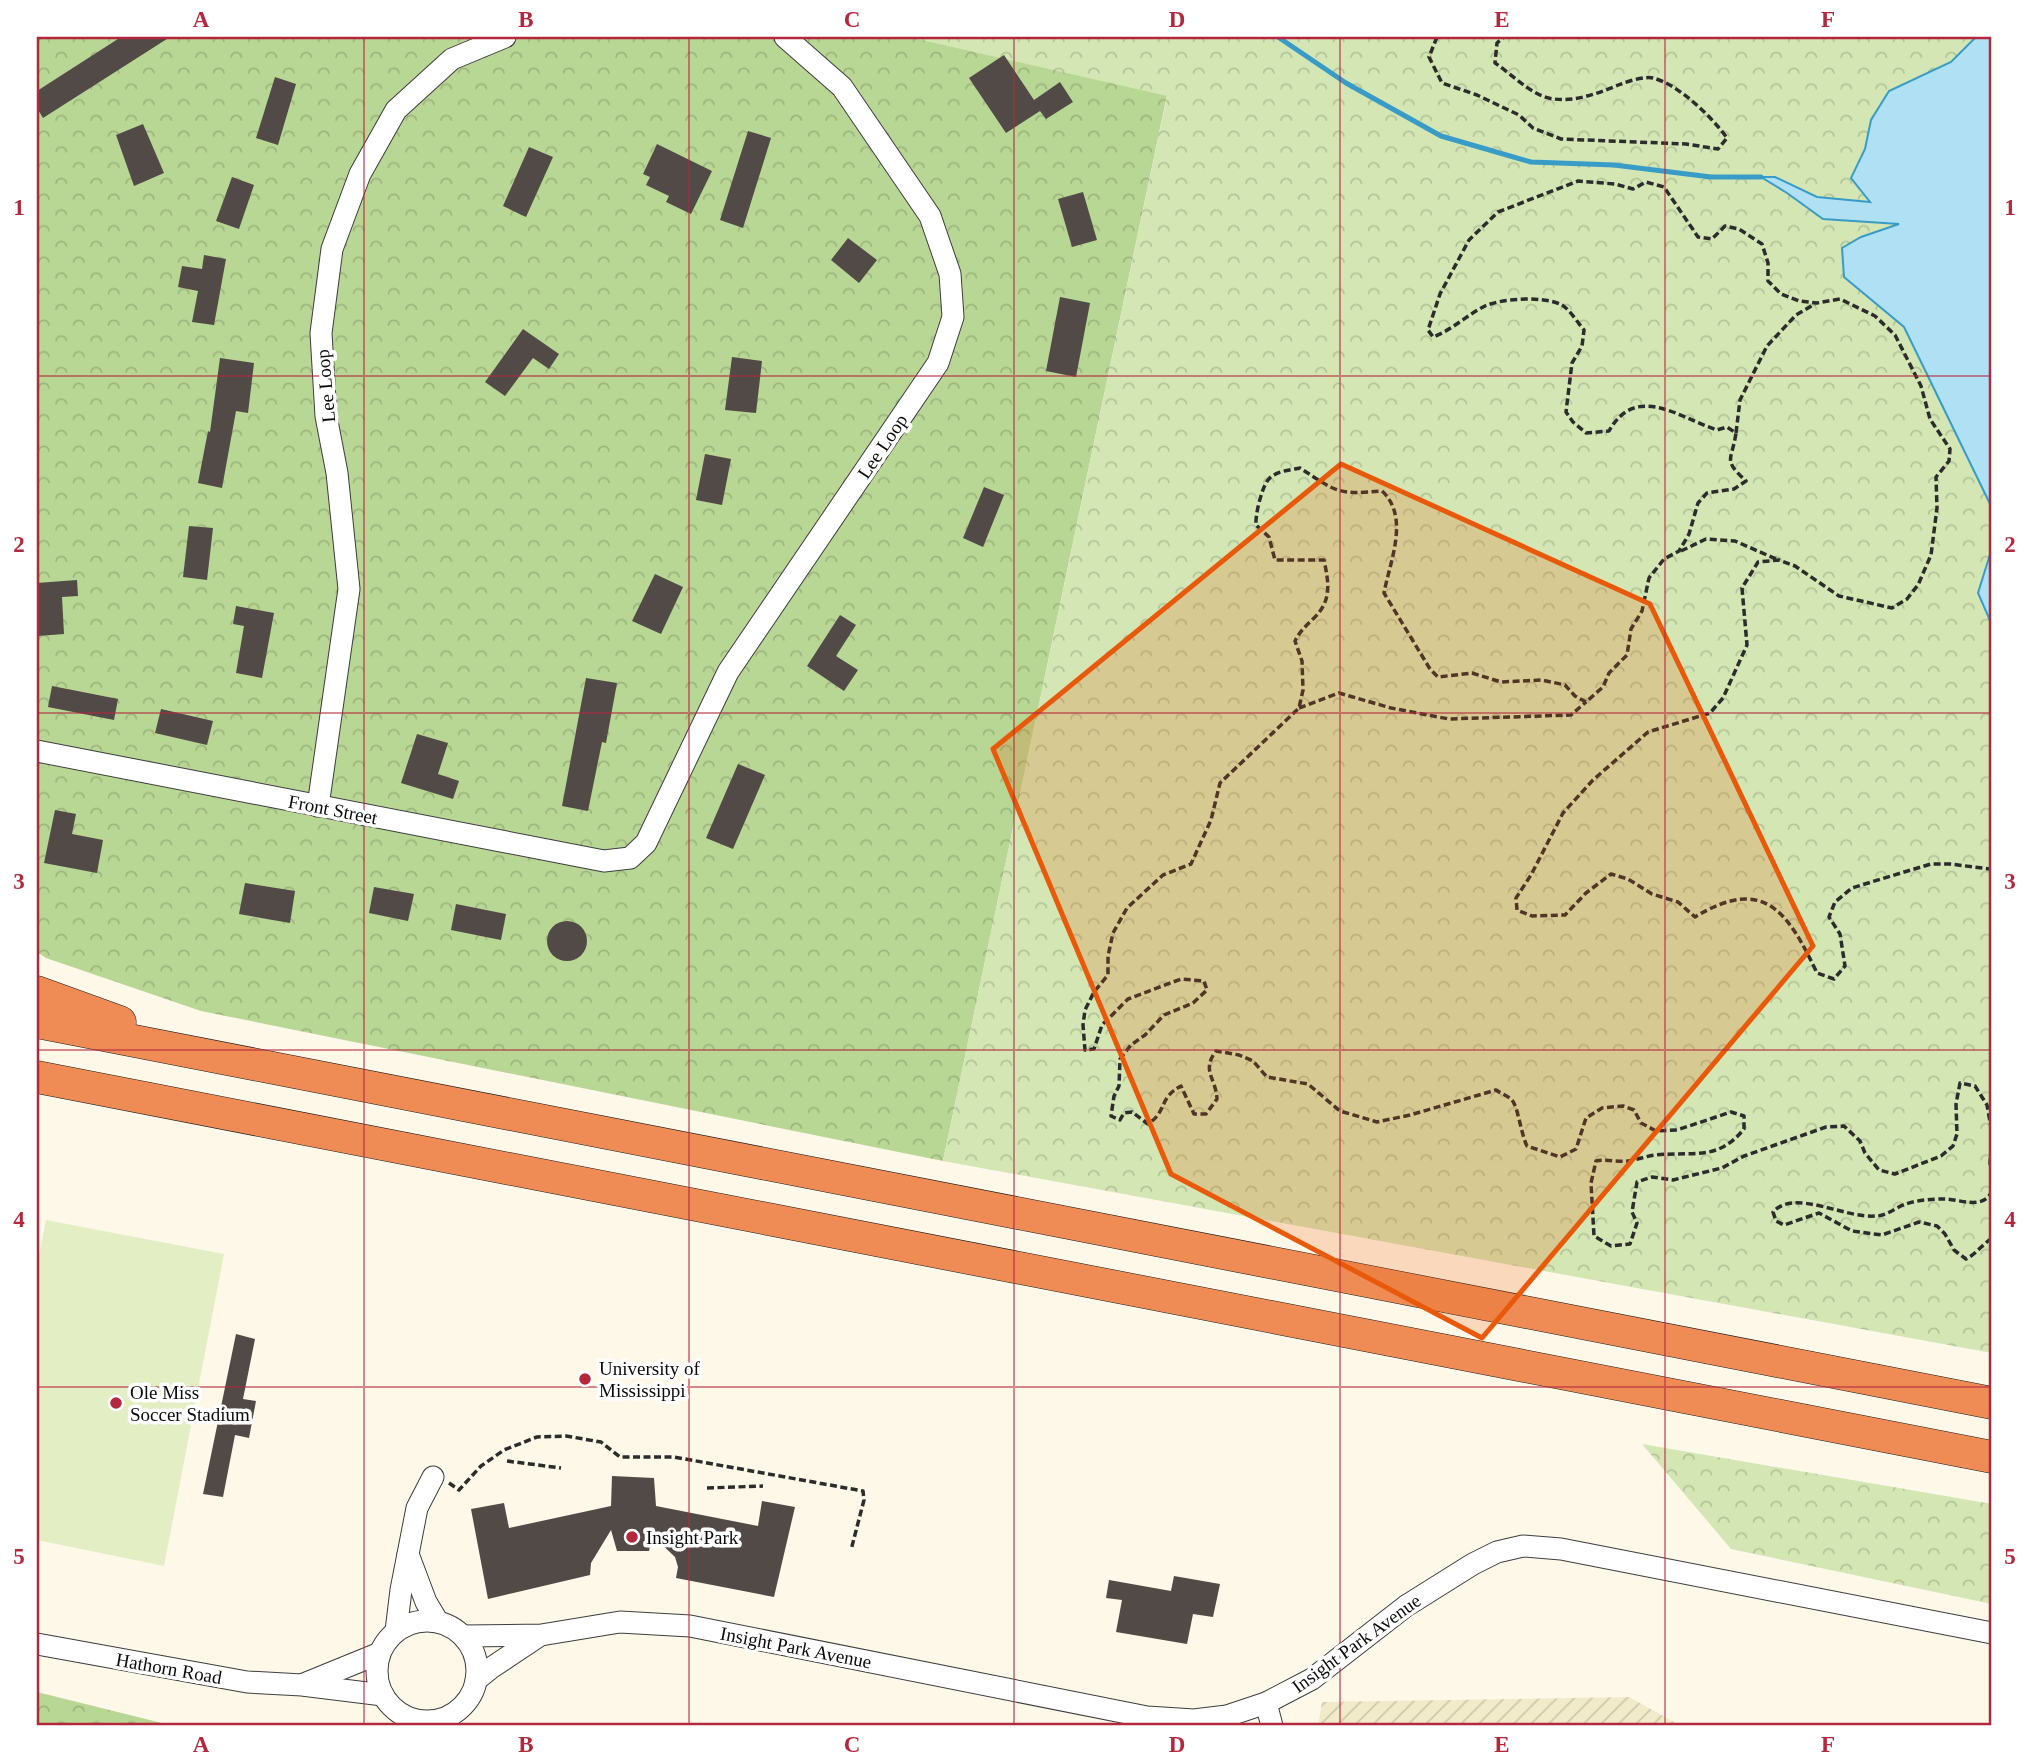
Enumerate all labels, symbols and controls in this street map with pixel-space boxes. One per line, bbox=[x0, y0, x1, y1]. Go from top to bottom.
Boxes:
text: A bbox=[193, 7, 210, 32]
text: B bbox=[518, 7, 534, 32]
text: C bbox=[844, 7, 860, 32]
text: D bbox=[1169, 7, 1185, 32]
text: E bbox=[1494, 7, 1510, 32]
text: F bbox=[1821, 7, 1835, 32]
text: 1 bbox=[13, 195, 25, 220]
text: 1 bbox=[2004, 195, 2016, 220]
street label: Lee Loop bbox=[312, 349, 339, 423]
street label: Lee Loop bbox=[853, 410, 912, 483]
text: 2 bbox=[13, 532, 25, 557]
text: 2 bbox=[2004, 532, 2016, 557]
street label: Front Street bbox=[287, 791, 380, 829]
text: 3 bbox=[13, 869, 25, 894]
text: 3 bbox=[2004, 869, 2016, 894]
text: 4 bbox=[13, 1207, 25, 1232]
text: 4 bbox=[2004, 1207, 2016, 1232]
place label: University of Mississippi bbox=[599, 1358, 700, 1401]
marker: University of Mississippi bbox=[577, 1371, 593, 1387]
place label: Ole Miss Soccer Stadium bbox=[130, 1382, 250, 1425]
marker: Ole Miss Soccer Stadium bbox=[108, 1395, 124, 1411]
place label: Insight Park bbox=[646, 1527, 739, 1548]
marker: Insight Park bbox=[624, 1529, 640, 1545]
text: 5 bbox=[13, 1544, 25, 1569]
text: 5 bbox=[2004, 1544, 2016, 1569]
street label: Insight Park Avenue bbox=[1288, 1590, 1425, 1697]
street label: Insight Park Avenue bbox=[718, 1623, 873, 1672]
street label: Hathorn Road bbox=[114, 1649, 224, 1688]
text: A bbox=[193, 1732, 210, 1757]
text: B bbox=[518, 1732, 534, 1757]
text: C bbox=[844, 1732, 860, 1757]
text: D bbox=[1169, 1732, 1185, 1757]
text: E bbox=[1494, 1732, 1510, 1757]
text: F bbox=[1821, 1732, 1835, 1757]

